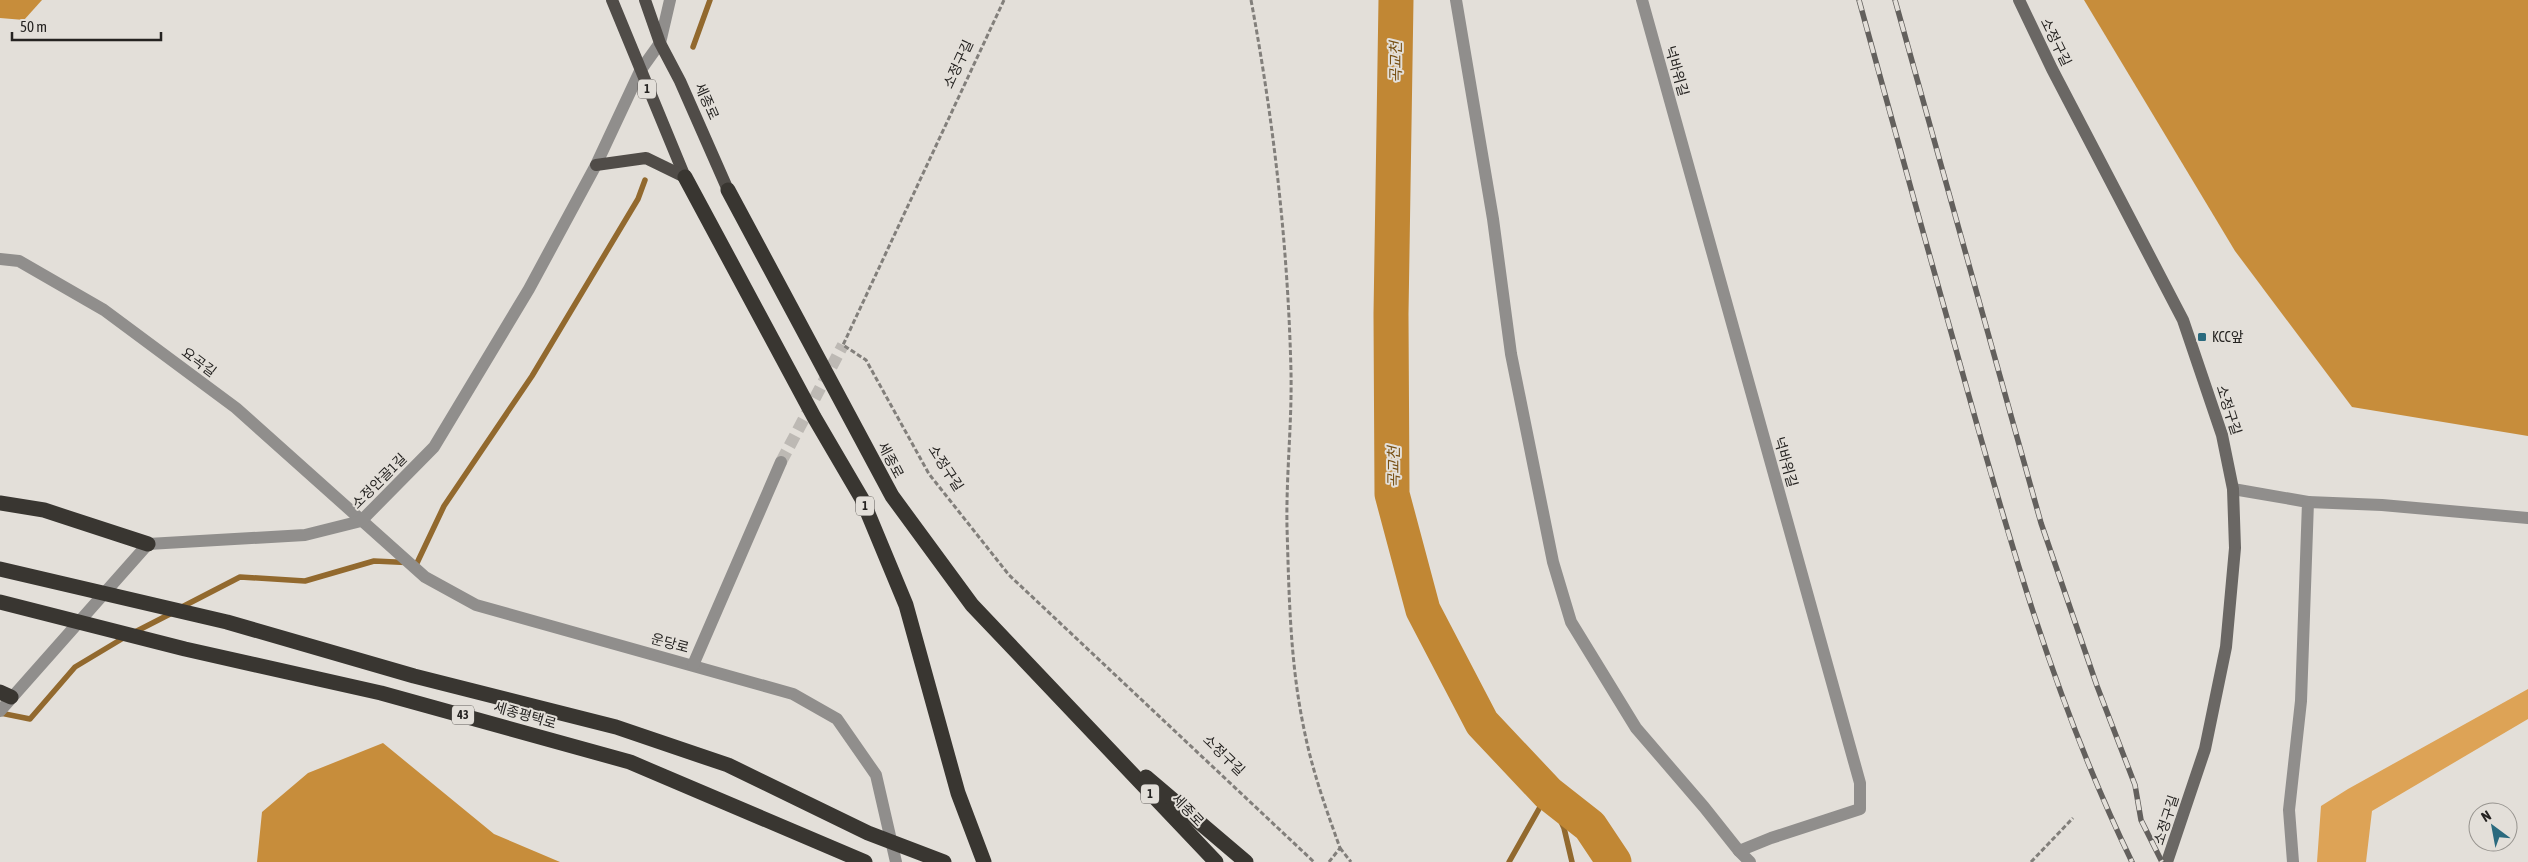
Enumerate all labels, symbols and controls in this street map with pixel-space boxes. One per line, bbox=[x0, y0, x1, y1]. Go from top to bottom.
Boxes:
scale bar bbox=[12, 10, 161, 42]
street label: 소정구길 bbox=[2038, 15, 2074, 69]
text: 50 m bbox=[20, 18, 47, 35]
street label: 소정구길 bbox=[940, 37, 976, 91]
water label: 곡교천 bbox=[1387, 39, 1404, 83]
street label: 넉바위길 bbox=[1662, 44, 1692, 98]
road number: 1 bbox=[638, 80, 656, 98]
street label: 세종로 bbox=[692, 80, 722, 122]
place label: KCC앞 bbox=[2212, 329, 2244, 345]
marker: KCC앞 bbox=[2196, 331, 2208, 343]
street label: 요곡길 bbox=[179, 344, 219, 380]
street label: 소정구길 bbox=[2213, 383, 2245, 437]
street label: 넉바위길 bbox=[1771, 435, 1801, 489]
street label: 세종로 bbox=[875, 439, 907, 481]
street label: 소정구길 bbox=[925, 442, 967, 494]
water label: 곡교천 bbox=[1385, 444, 1402, 488]
street label: 소정안골1길 bbox=[348, 450, 410, 512]
road number: 1 bbox=[856, 496, 874, 516]
street label: 운당로 bbox=[649, 630, 691, 656]
street label: 세종평택로 bbox=[492, 698, 558, 732]
road number: 43 bbox=[452, 706, 474, 724]
street label: 소정구길 bbox=[1200, 731, 1248, 779]
road number: 1 bbox=[1141, 784, 1159, 804]
street label: 세종로 bbox=[1169, 791, 1207, 830]
street label: 소정구길 bbox=[2150, 793, 2182, 847]
north arrow bbox=[2468, 802, 2518, 852]
text: N bbox=[2478, 807, 2494, 825]

